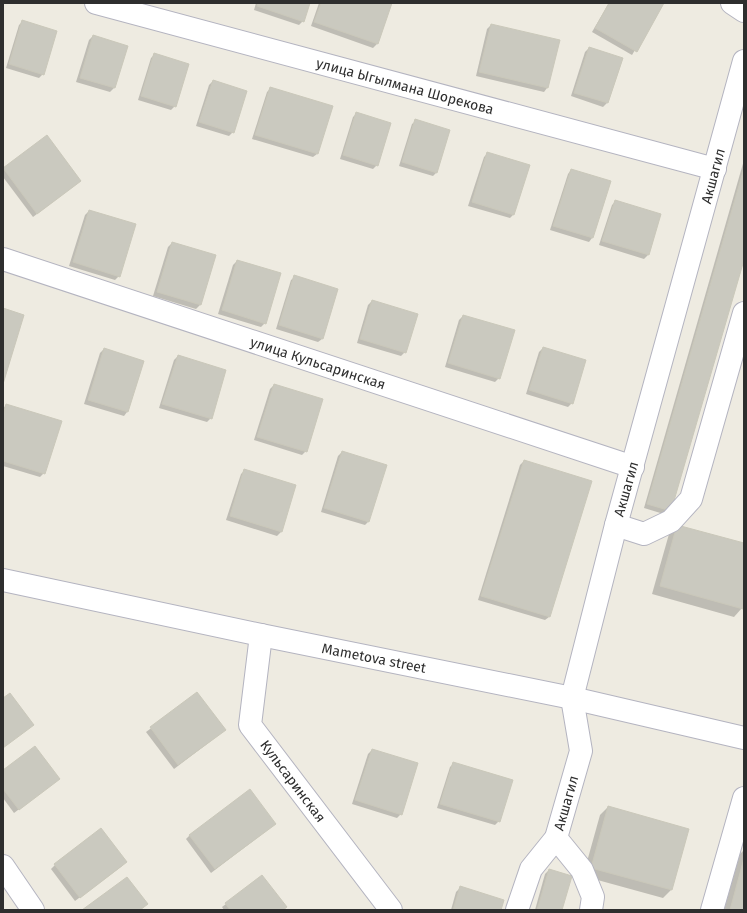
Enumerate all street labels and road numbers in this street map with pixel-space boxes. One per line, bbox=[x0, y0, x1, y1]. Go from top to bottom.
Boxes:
street label: улица Ыгылмана Шорекова bbox=[314, 55, 495, 118]
street label: Акшагил bbox=[698, 147, 729, 206]
street label: улица Кульсаринская bbox=[248, 334, 388, 393]
street label: Акшагил bbox=[611, 460, 642, 519]
street label: Mametova street bbox=[320, 640, 428, 677]
street label: Кульсаринская bbox=[256, 737, 329, 826]
street label: Акшагил bbox=[551, 774, 582, 833]

